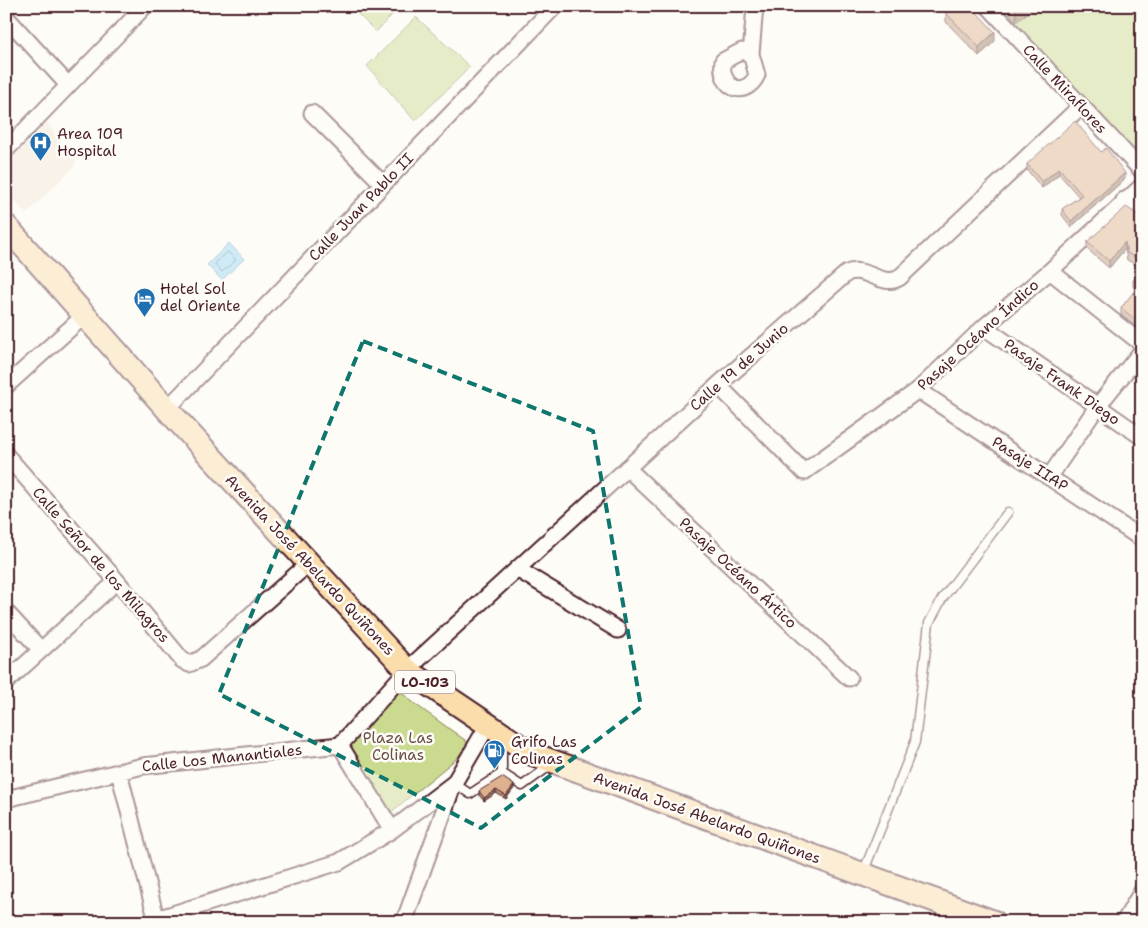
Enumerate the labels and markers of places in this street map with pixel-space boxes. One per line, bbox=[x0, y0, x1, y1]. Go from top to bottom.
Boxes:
place label: Area 109 Hospital bbox=[57, 124, 123, 161]
hospital icon: Area 109 Hospital bbox=[29, 131, 53, 162]
place label: Hotel Sol del Oriente bbox=[160, 279, 241, 316]
hotel icon: Hotel Sol del Oriente bbox=[132, 286, 156, 317]
place label: Grifo Las Colinas bbox=[511, 732, 577, 769]
fuel station icon: Grifo Las Colinas bbox=[483, 739, 507, 770]

